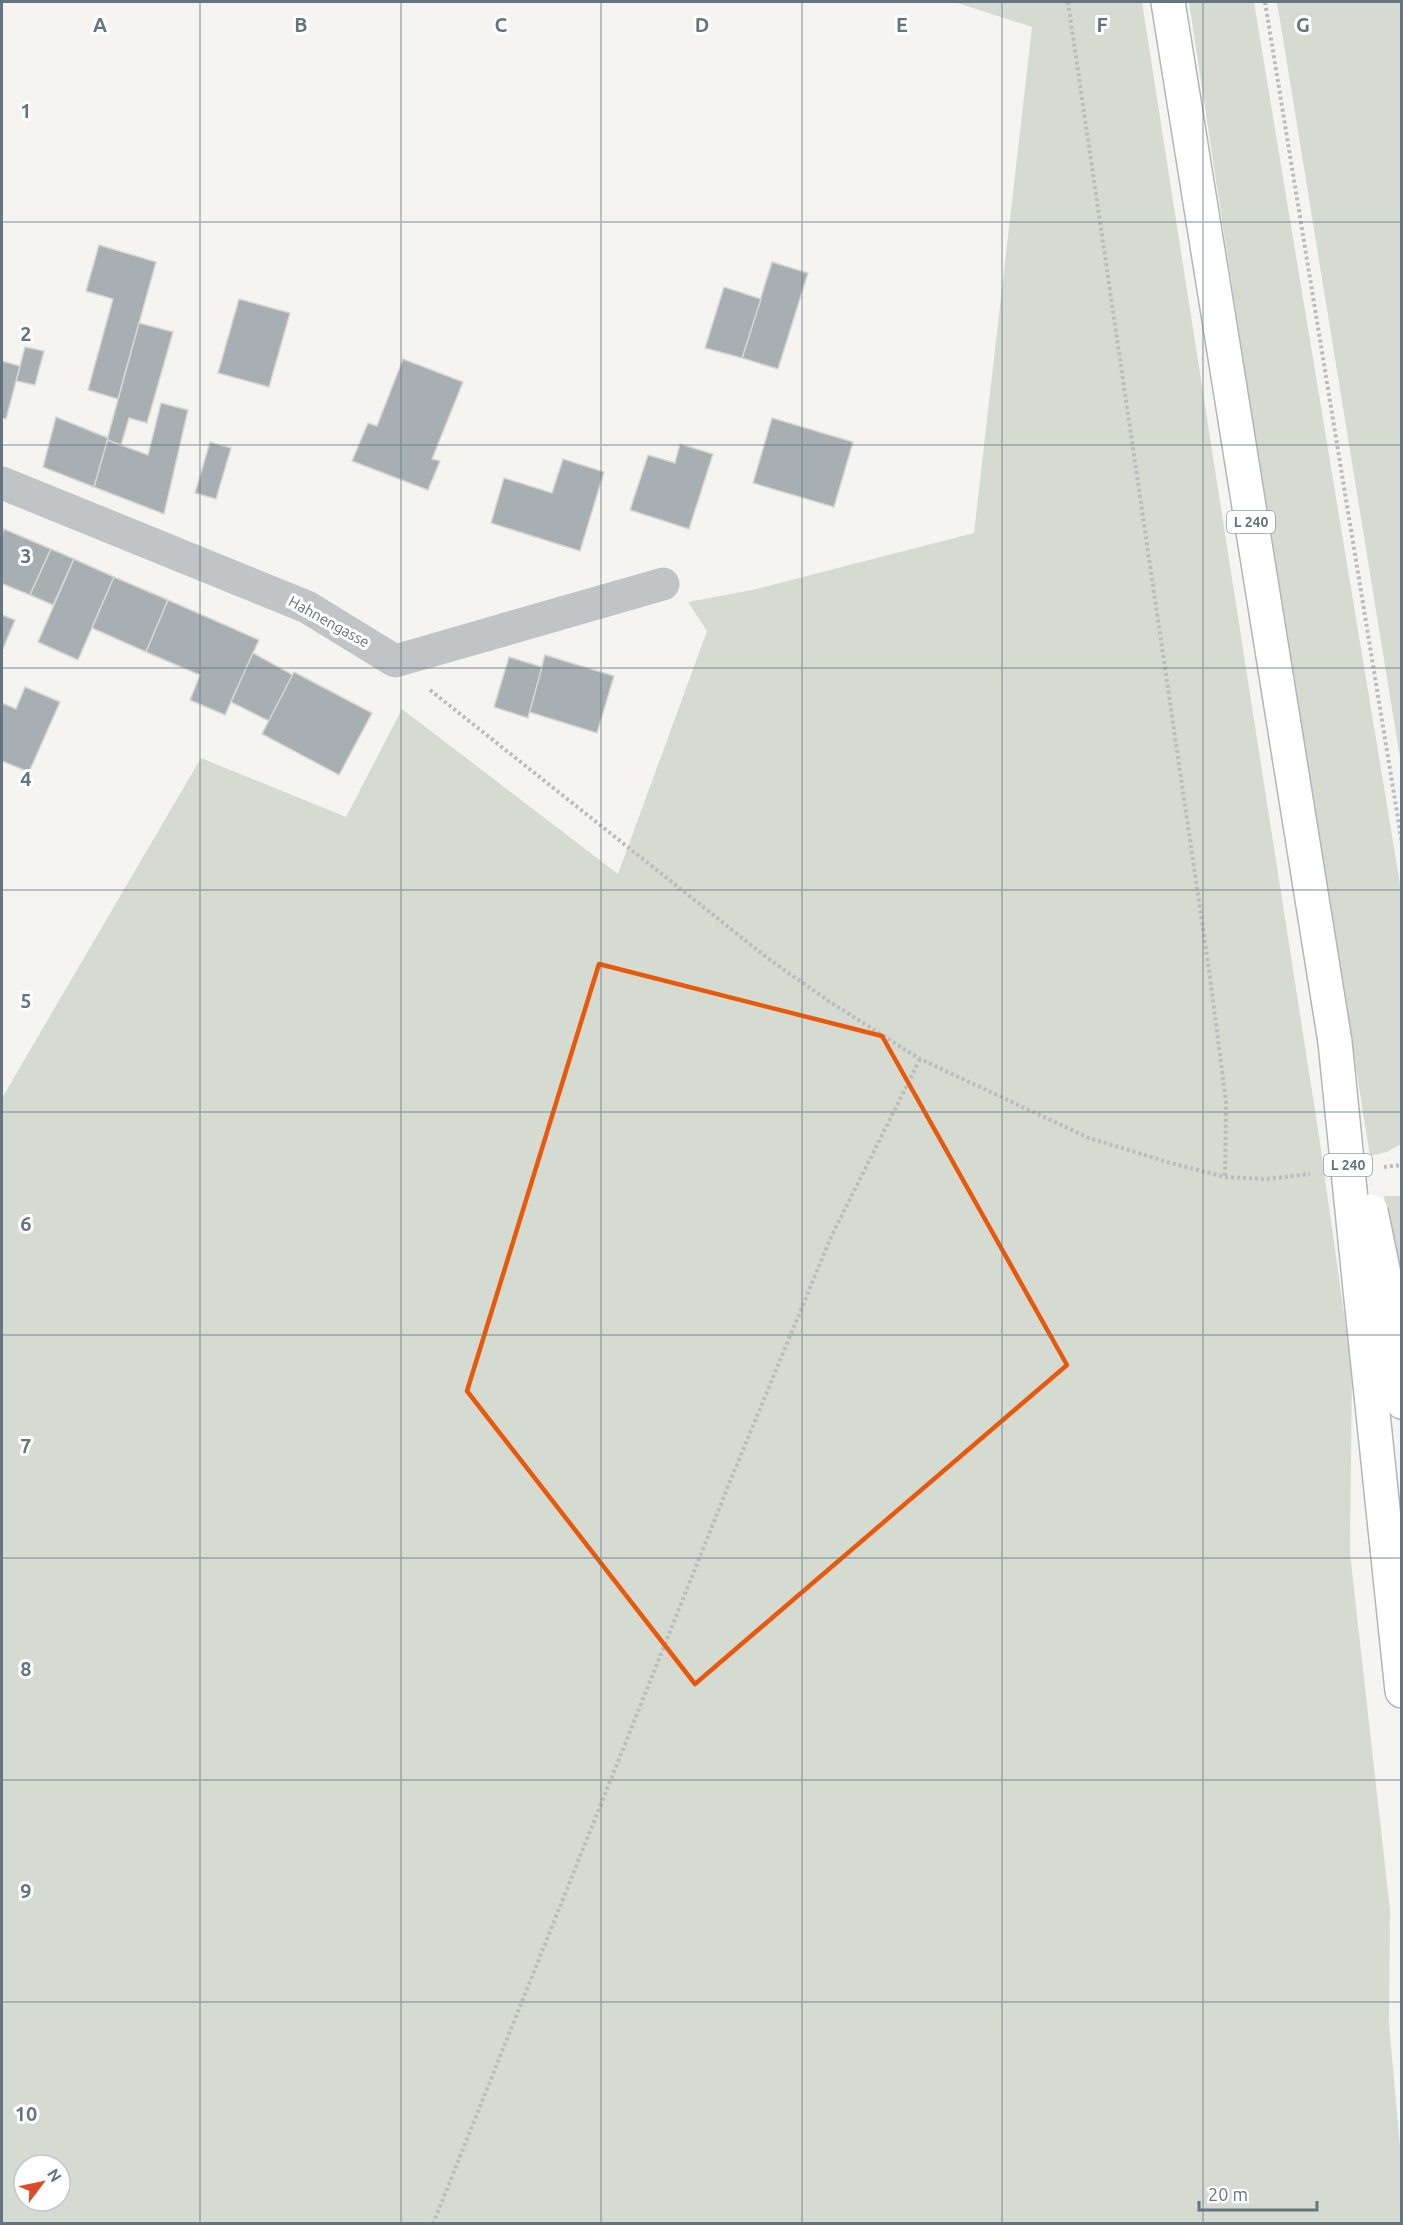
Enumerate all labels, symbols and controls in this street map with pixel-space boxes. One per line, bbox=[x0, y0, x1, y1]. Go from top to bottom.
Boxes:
text: A bbox=[93, 13, 107, 36]
text: B bbox=[294, 13, 308, 36]
text: C bbox=[495, 13, 508, 36]
text: D bbox=[695, 13, 709, 36]
text: E bbox=[896, 13, 908, 36]
text: F bbox=[1096, 13, 1108, 36]
text: G bbox=[1296, 13, 1310, 36]
text: 1 bbox=[20, 99, 32, 122]
text: 2 bbox=[20, 322, 32, 345]
road number: L 240 bbox=[1227, 511, 1275, 533]
text: 3 bbox=[20, 544, 32, 567]
street label: Hahnengasse bbox=[286, 592, 373, 651]
text: 4 bbox=[20, 767, 32, 790]
text: 5 bbox=[20, 989, 32, 1012]
road number: L 240 bbox=[1324, 1154, 1372, 1176]
text: 6 bbox=[20, 1212, 32, 1235]
text: 7 bbox=[20, 1434, 32, 1457]
text: 8 bbox=[20, 1657, 32, 1680]
text: 9 bbox=[20, 1879, 32, 1902]
text: 10 bbox=[15, 2102, 37, 2125]
north arrow bbox=[12, 2153, 72, 2213]
text: N bbox=[44, 2165, 66, 2185]
scale bar bbox=[1199, 2174, 1318, 2212]
text: 20 m bbox=[1208, 2184, 1248, 2204]

